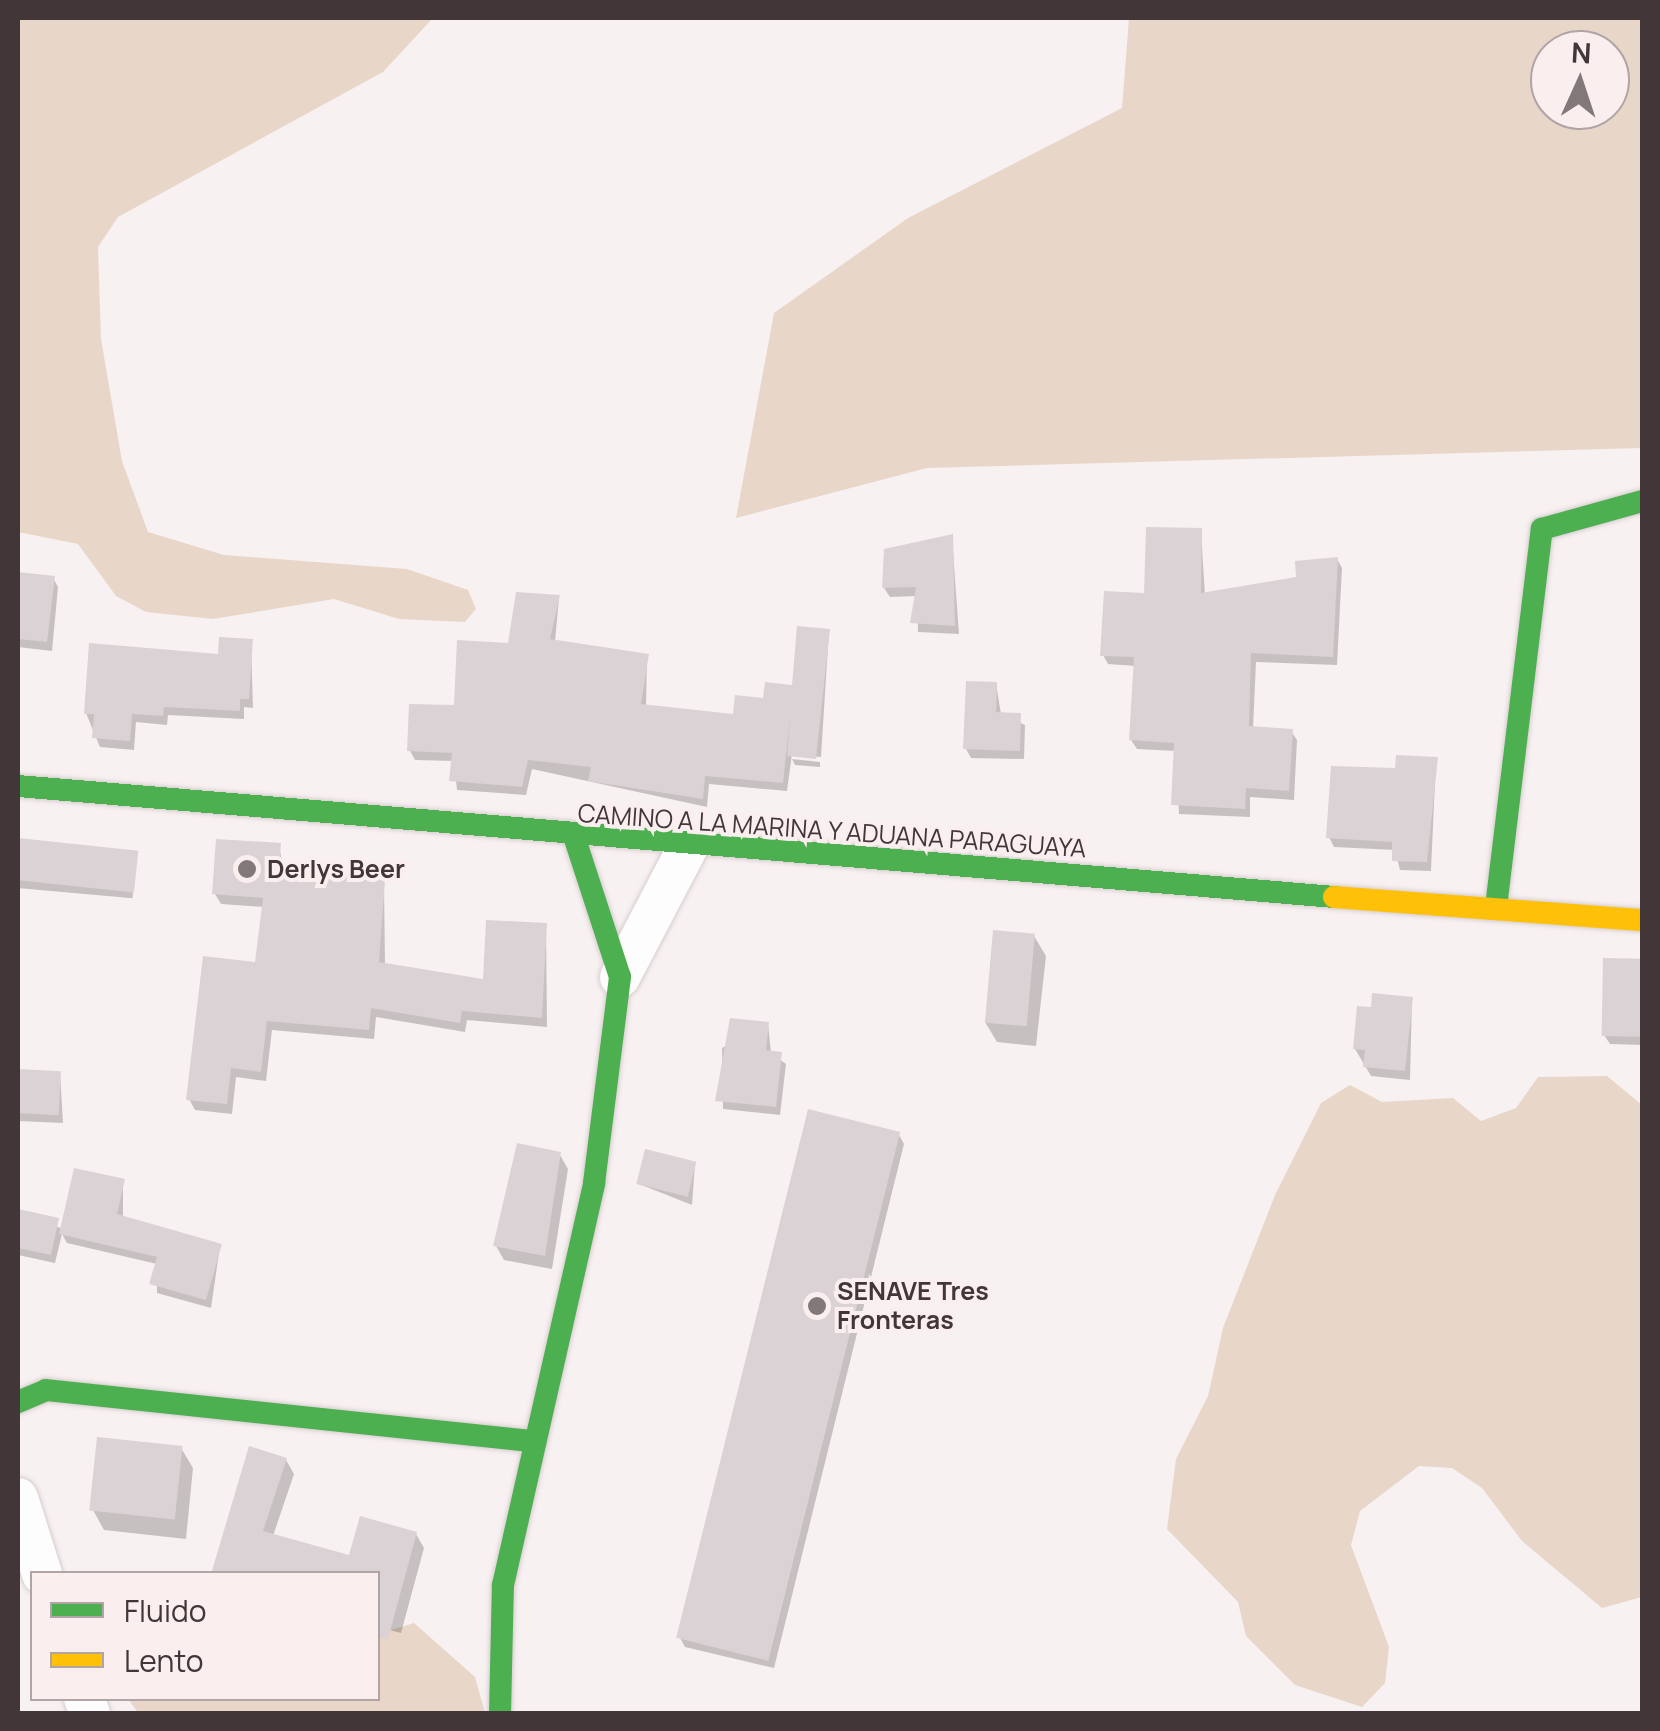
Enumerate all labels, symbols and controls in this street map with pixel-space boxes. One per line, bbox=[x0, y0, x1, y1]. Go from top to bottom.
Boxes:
north arrow bbox=[1530, 30, 1630, 130]
text: N bbox=[1570, 33, 1592, 72]
street label: CAMINO A LA MARINA Y ADUANA PARAGUAYA bbox=[576, 798, 1088, 864]
place label: Derlys Beer bbox=[267, 854, 405, 884]
marker: Derlys Beer bbox=[236, 858, 258, 880]
place label: SENAVE Tres Fronteras bbox=[837, 1277, 989, 1336]
marker: SENAVE Tres Fronteras bbox=[806, 1295, 828, 1317]
legend bbox=[30, 1571, 380, 1701]
text: Fluido bbox=[124, 1590, 206, 1631]
text: Lento bbox=[124, 1640, 203, 1681]

